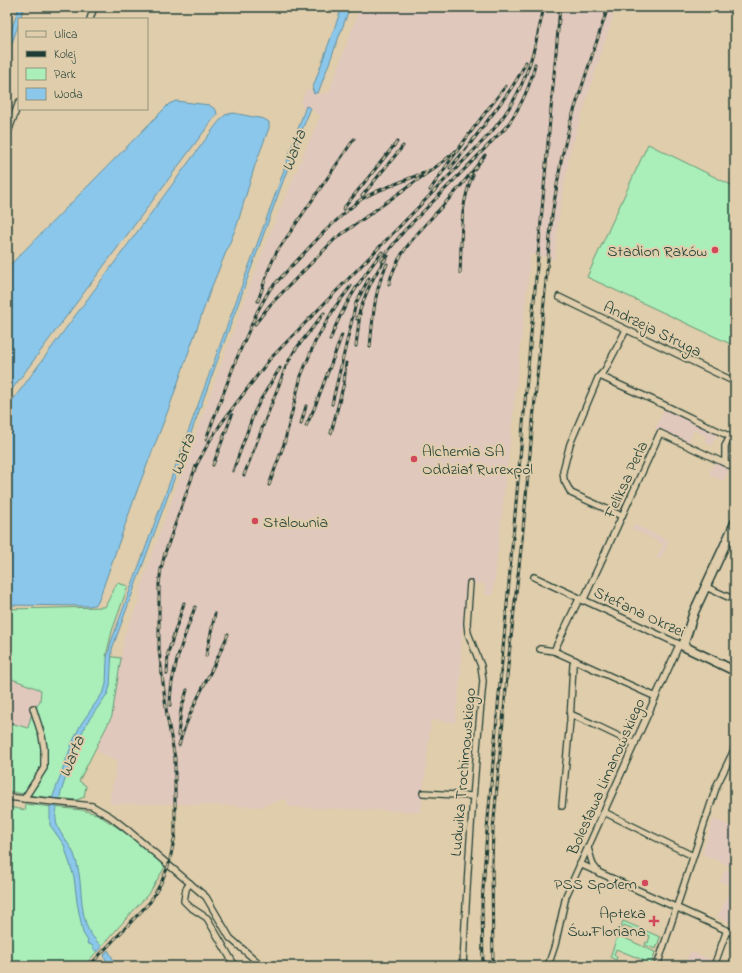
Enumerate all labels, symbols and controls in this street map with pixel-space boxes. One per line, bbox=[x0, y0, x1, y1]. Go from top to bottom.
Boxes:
legend bbox=[18, 18, 148, 110]
text: Ulica bbox=[54, 26, 78, 44]
text: Kolej bbox=[54, 46, 76, 64]
text: Park bbox=[54, 66, 76, 84]
text: Woda bbox=[54, 86, 83, 104]
water label: Warta bbox=[275, 125, 314, 175]
place label: Stadion Raków bbox=[607, 240, 707, 264]
marker: Stadion Raków bbox=[710, 245, 720, 255]
street label: Andrzeja Struga bbox=[599, 296, 705, 364]
water label: Warta bbox=[164, 429, 203, 479]
street label: Feliksa Perla bbox=[598, 437, 655, 523]
place label: Alchemia SA Oddział Rurexpol bbox=[422, 440, 533, 482]
marker: Alchemia SA Oddział Rurexpol bbox=[409, 454, 419, 464]
place label: Stalownia bbox=[263, 511, 328, 535]
marker: Stalownia bbox=[250, 516, 260, 526]
street label: Stefana Okrzei bbox=[589, 581, 689, 645]
street label: Ludwika Trochimowskiego bbox=[445, 687, 483, 857]
street label: Bolesława Limanowskiego bbox=[561, 695, 652, 860]
water label: Warta bbox=[53, 731, 92, 781]
place label: PSS Społem bbox=[554, 873, 637, 897]
marker: PSS Społem bbox=[640, 878, 650, 888]
place label: Apteka Św.Floriana bbox=[568, 902, 646, 944]
marker: Apteka Św.Floriana bbox=[649, 916, 659, 926]

